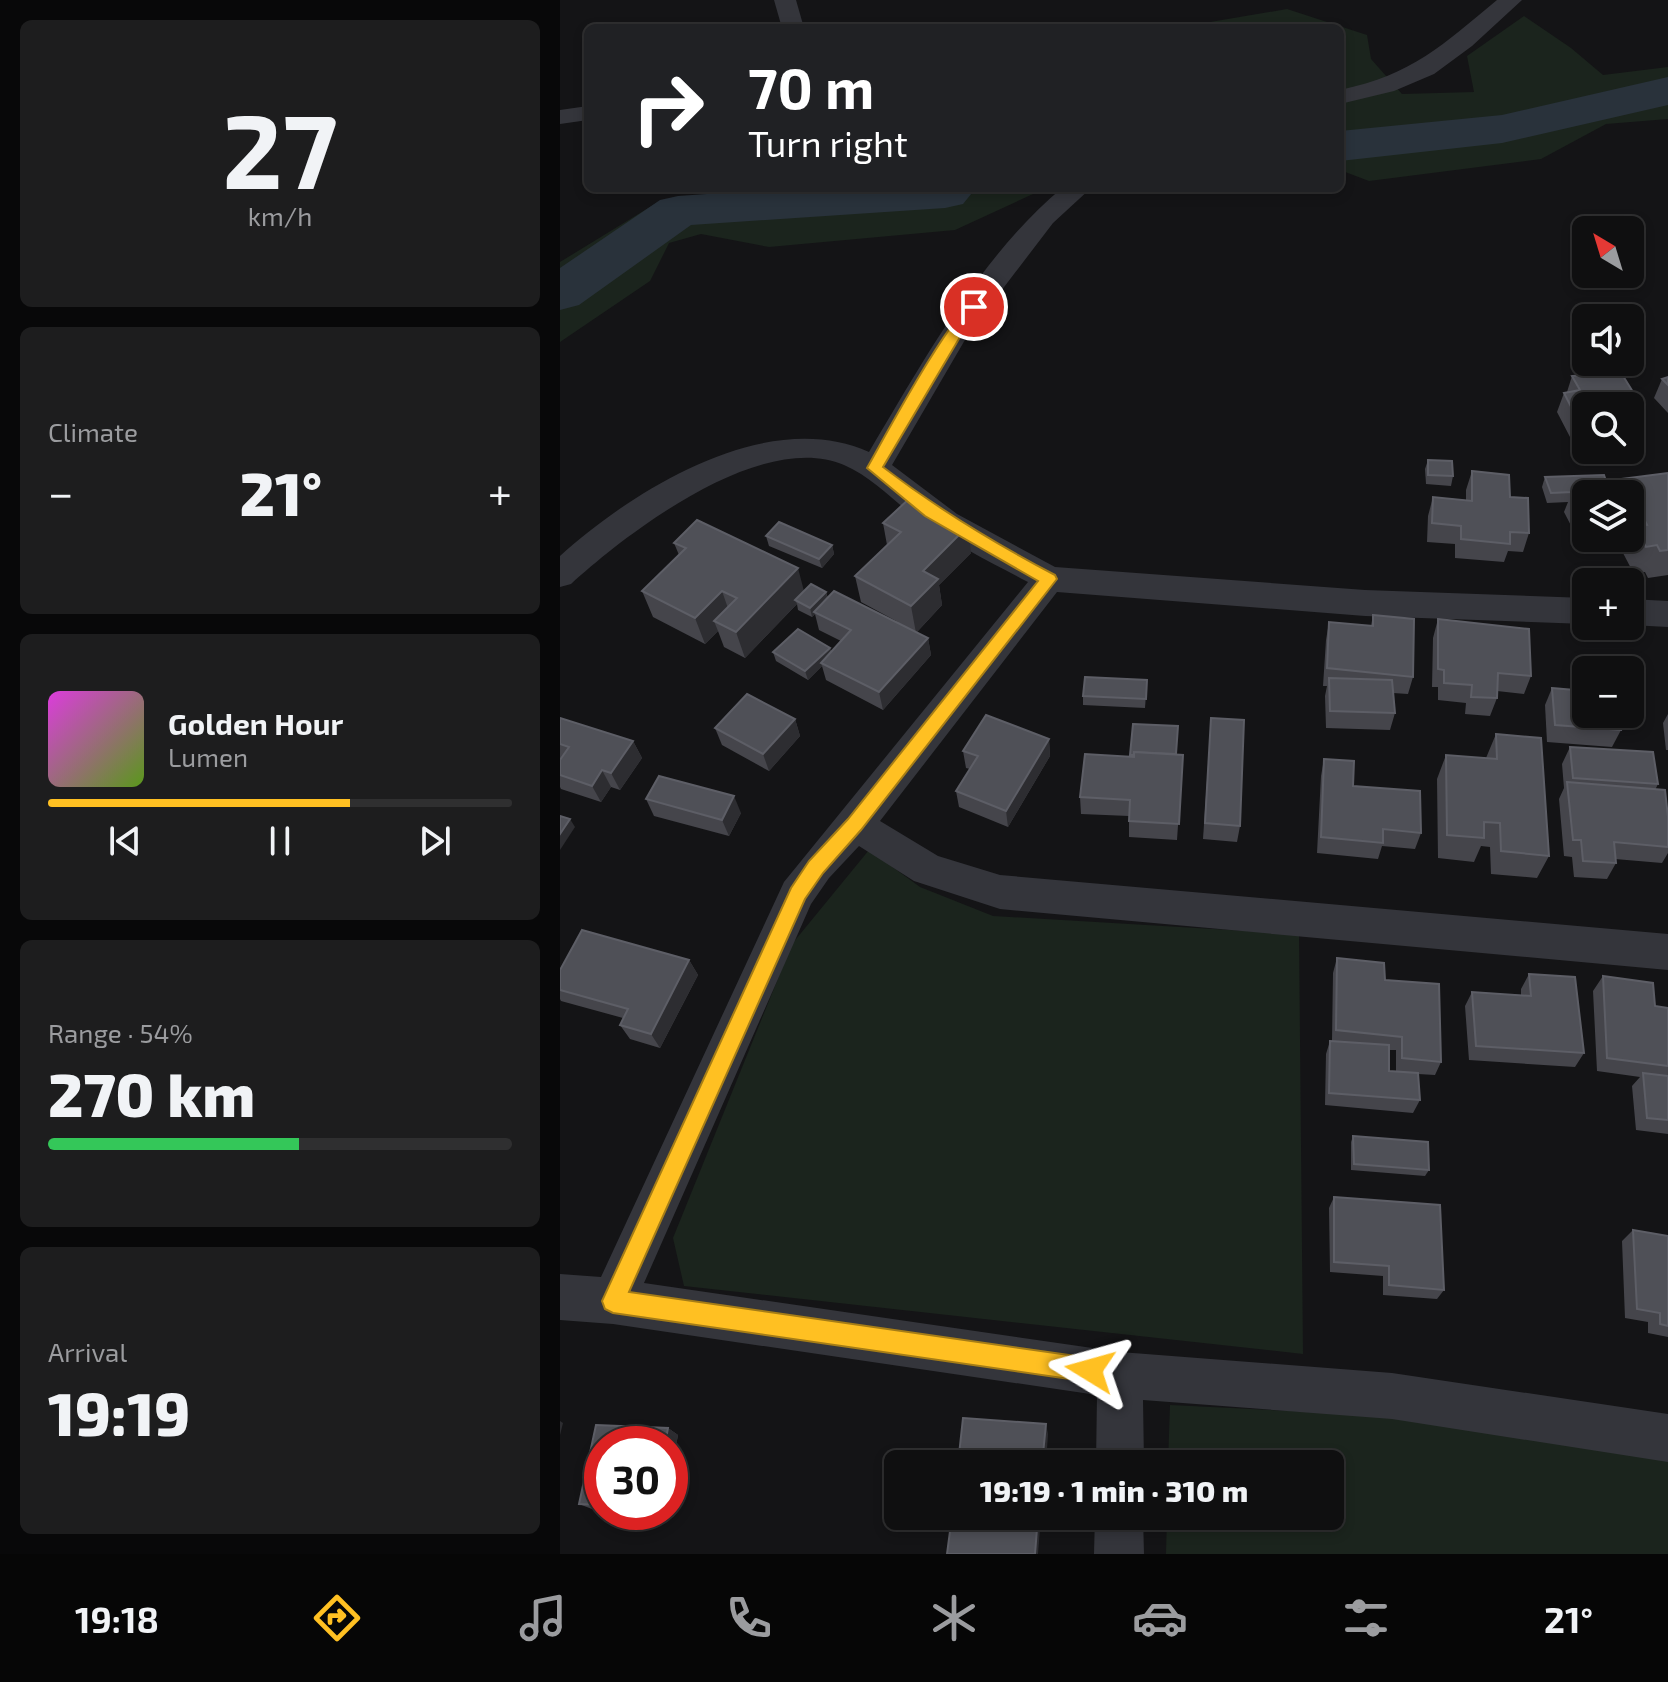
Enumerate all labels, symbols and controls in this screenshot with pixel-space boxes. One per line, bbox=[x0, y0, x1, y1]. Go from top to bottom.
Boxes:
text: 70 m bbox=[748, 53, 874, 120]
icon: right bbox=[616, 56, 720, 160]
text: 27 bbox=[222, 85, 338, 210]
text: Turn right bbox=[748, 121, 908, 164]
text: km/h bbox=[248, 200, 312, 231]
north arrow bbox=[1572, 216, 1644, 288]
map controls bbox=[1572, 216, 1644, 728]
pin bbox=[940, 273, 1008, 341]
icon: arrive bbox=[952, 285, 996, 329]
button: sound bbox=[1572, 304, 1644, 376]
button: search bbox=[1572, 392, 1644, 464]
text: Climate bbox=[48, 416, 138, 447]
text: 21° bbox=[239, 456, 322, 528]
text: − bbox=[48, 465, 74, 518]
text: + bbox=[488, 465, 512, 518]
button: layers bbox=[1572, 480, 1644, 552]
button: + bbox=[1572, 568, 1644, 640]
button: − bbox=[1572, 656, 1644, 728]
text: Golden Hour bbox=[168, 705, 343, 741]
text: Lumen bbox=[168, 741, 248, 772]
icon: previous bbox=[103, 819, 147, 863]
icon: pause bbox=[258, 819, 302, 863]
icon: next bbox=[413, 819, 457, 863]
text: Range · 54% bbox=[48, 1017, 193, 1048]
text: 270 km bbox=[48, 1057, 255, 1129]
position arrow bbox=[1048, 1328, 1132, 1412]
text: Arrival bbox=[48, 1336, 127, 1367]
text: 19:19 bbox=[48, 1376, 190, 1448]
speed limit sign: 30 bbox=[584, 1426, 688, 1530]
text: 19:19 · 1 min · 310 m bbox=[980, 1472, 1248, 1508]
icon: directions bbox=[309, 1590, 365, 1646]
icon: music bbox=[515, 1590, 571, 1646]
icon: phone bbox=[721, 1590, 777, 1646]
icon: climate bbox=[926, 1590, 982, 1646]
icon: car bbox=[1132, 1590, 1188, 1646]
icon: filters bbox=[1338, 1590, 1394, 1646]
text: 19:18 bbox=[75, 1597, 159, 1640]
text: 21° bbox=[1544, 1597, 1593, 1640]

